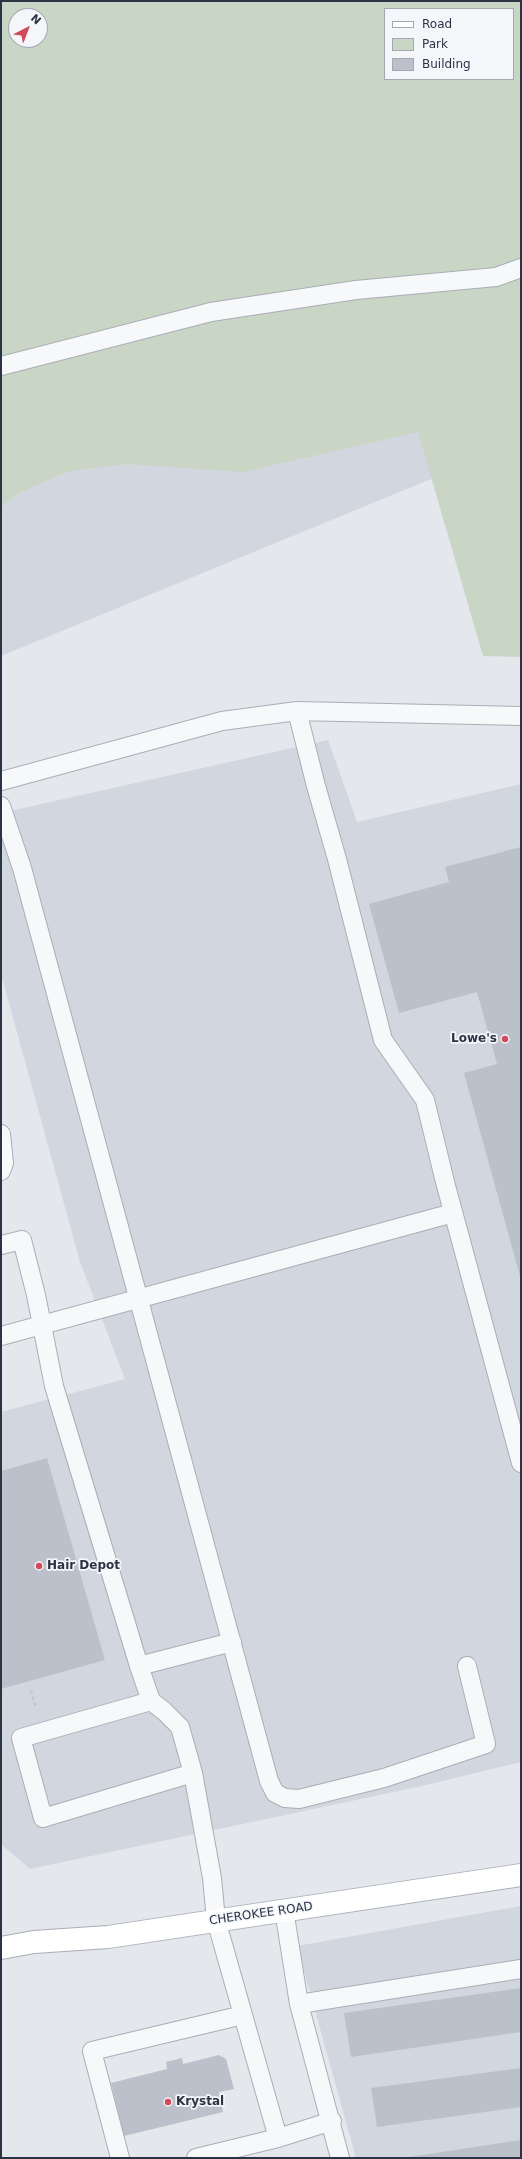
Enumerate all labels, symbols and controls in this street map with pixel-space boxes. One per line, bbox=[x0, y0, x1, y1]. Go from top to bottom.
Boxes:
north arrow bbox=[8, 8, 48, 48]
legend bbox=[384, 8, 514, 80]
text: N bbox=[28, 12, 43, 27]
text: Road bbox=[422, 17, 452, 31]
text: Park bbox=[422, 37, 448, 51]
text: Building bbox=[422, 57, 471, 71]
place label: Lowe's bbox=[451, 1032, 497, 1046]
marker: Lowe's bbox=[500, 1034, 510, 1044]
place label: Hair Depot bbox=[47, 1559, 120, 1573]
marker: Hair Depot bbox=[34, 1561, 44, 1571]
street label: CHEROKEE ROAD bbox=[208, 1900, 314, 1928]
place label: Krystal bbox=[176, 2095, 224, 2109]
marker: Krystal bbox=[163, 2097, 173, 2107]

